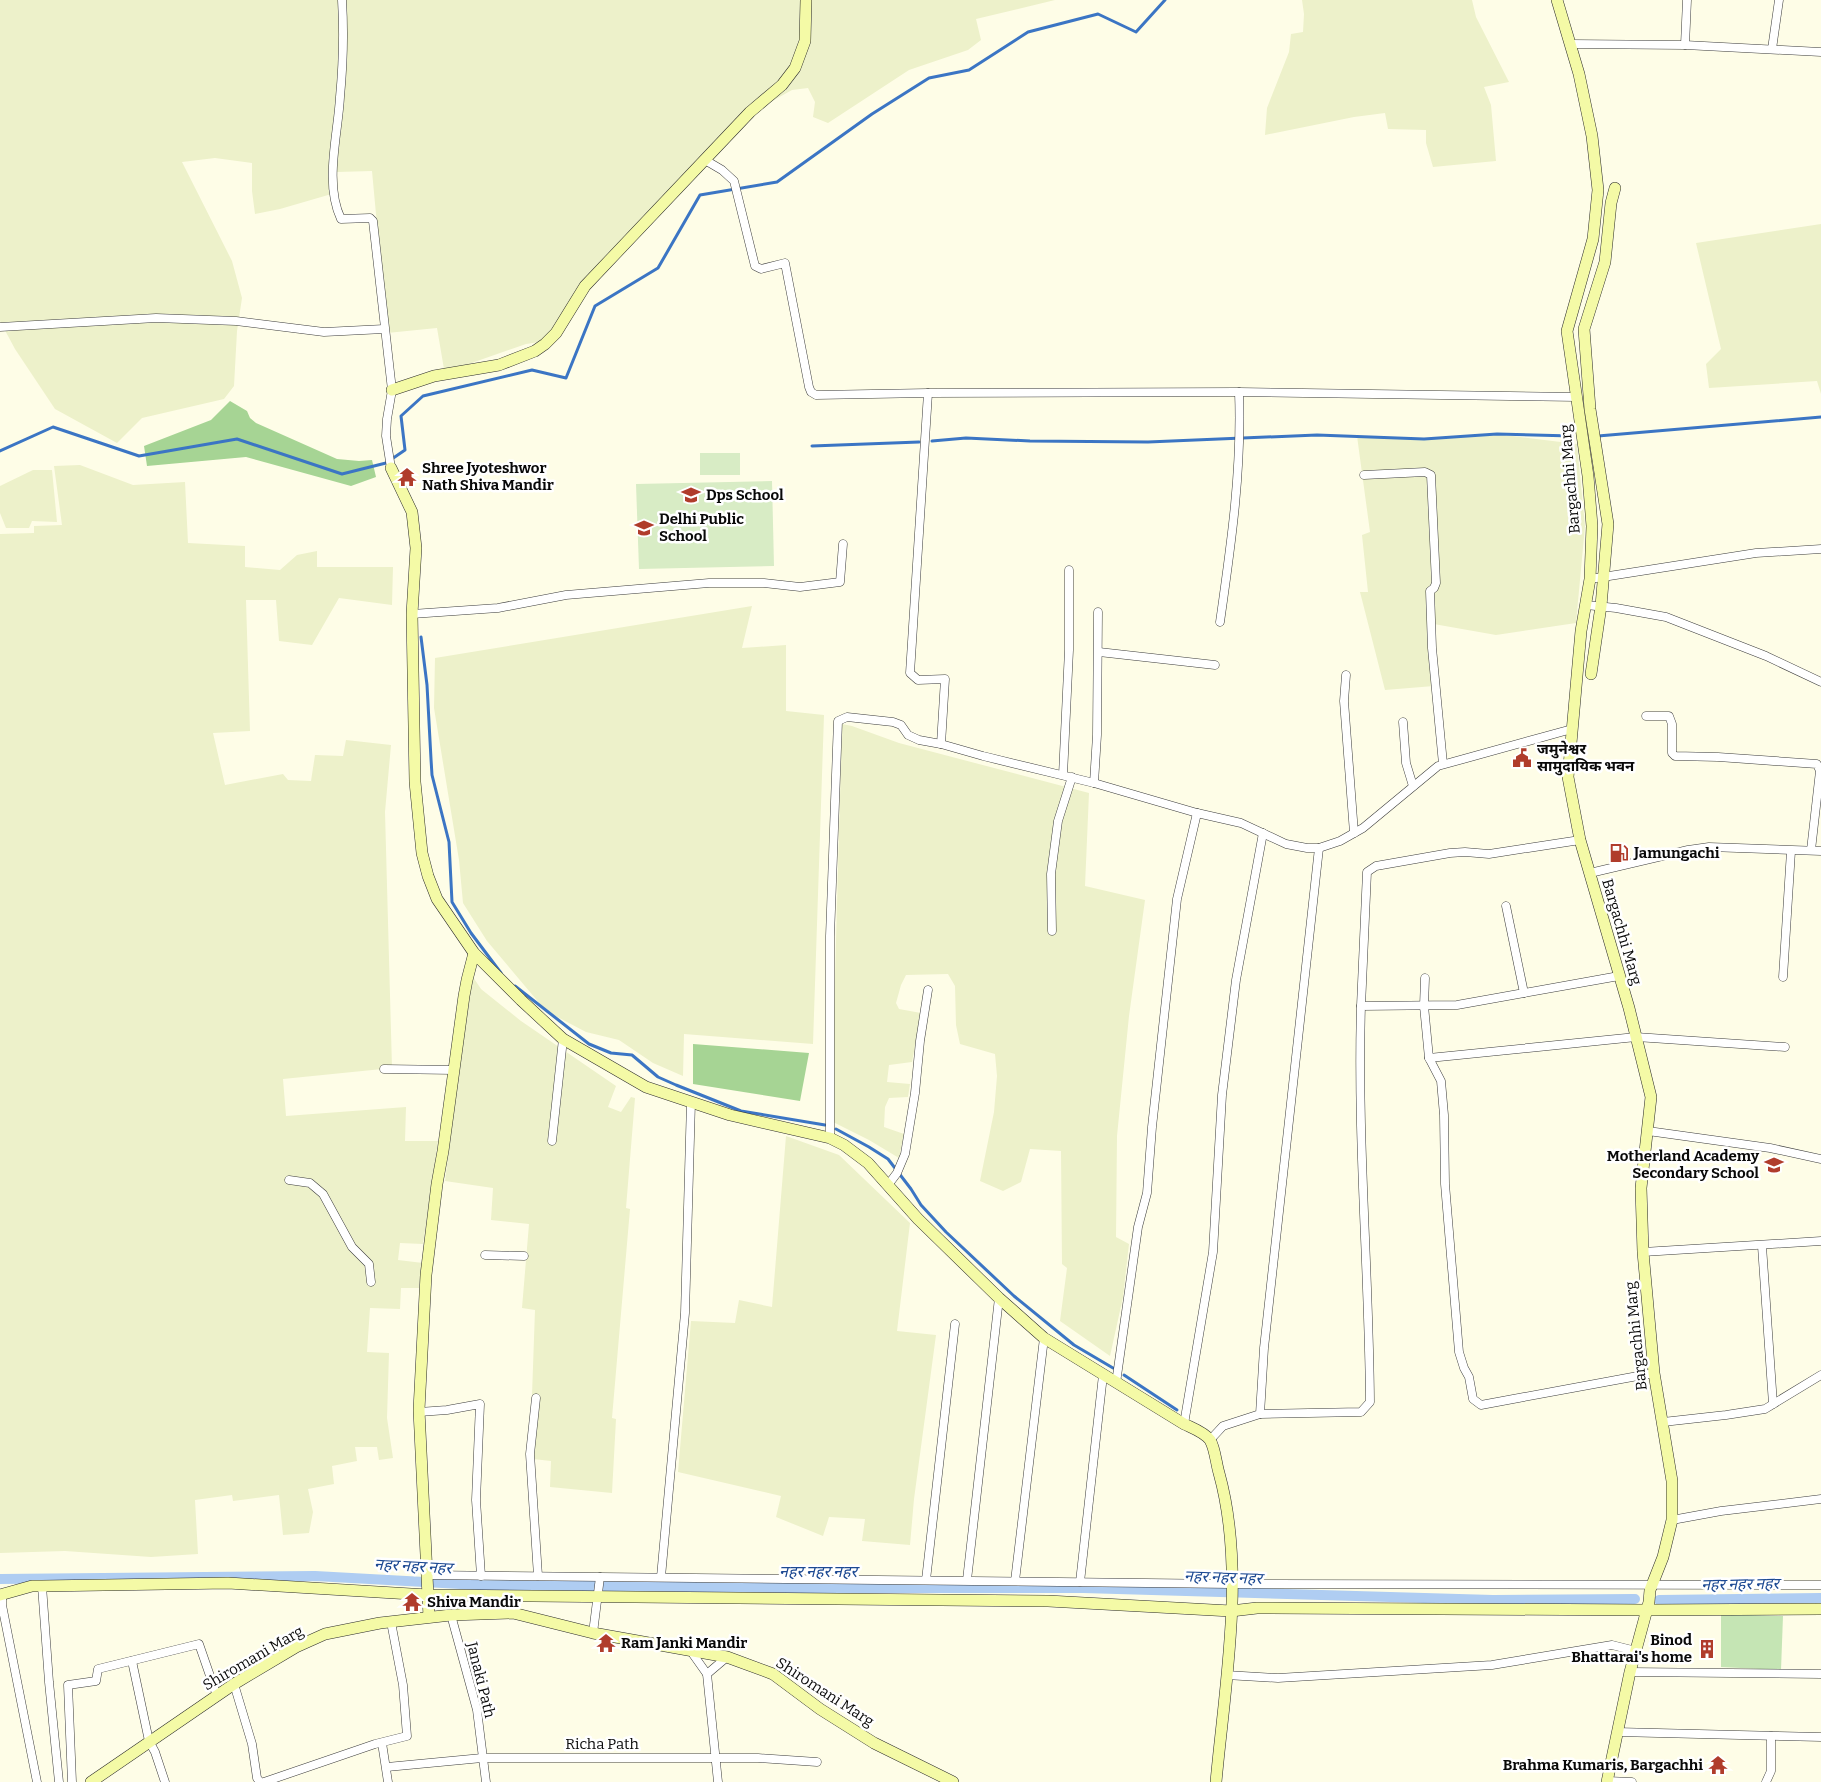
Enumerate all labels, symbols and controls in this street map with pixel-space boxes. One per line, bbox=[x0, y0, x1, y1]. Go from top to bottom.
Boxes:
street label: Bargachhi Marg bbox=[1556, 423, 1584, 535]
place label: Shree Jyoteshwor Nath Shiva Mandir bbox=[422, 459, 554, 494]
temple icon: Shree Jyoteshwor Nath Shiva Mandir bbox=[396, 466, 418, 488]
school or university icon: Dps School bbox=[680, 484, 702, 506]
place label: Dps School bbox=[706, 486, 784, 504]
place label: Delhi Public School bbox=[659, 510, 744, 545]
school or university icon: Delhi Public School bbox=[633, 517, 655, 539]
place label: जमुनेश्वर सामुदायिक भवन bbox=[1537, 740, 1635, 776]
public building icon: जमुनेश्वर सामुदायिक भवन bbox=[1511, 747, 1533, 769]
fuel station icon: Jamungachi bbox=[1608, 842, 1630, 864]
place label: Jamungachi bbox=[1633, 844, 1720, 862]
street label: Bargachhi Marg bbox=[1598, 877, 1646, 987]
place label: Motherland Academy Secondary School bbox=[1607, 1147, 1760, 1182]
school or university icon: Motherland Academy Secondary School bbox=[1763, 1154, 1785, 1176]
street label: Bargachhi Marg bbox=[1621, 1280, 1651, 1392]
water label: नहर नहर नहर bbox=[374, 1554, 456, 1578]
water label: नहर नहर नहर bbox=[779, 1562, 860, 1581]
water label: नहर नहर नहर bbox=[1184, 1566, 1266, 1588]
water label: नहर नहर नहर bbox=[1701, 1574, 1783, 1594]
temple icon: Shiva Mandir bbox=[401, 1591, 423, 1613]
place label: Shiva Mandir bbox=[427, 1593, 521, 1611]
street label: Shiromani Marg bbox=[199, 1622, 307, 1694]
place label: Binod Bhattarai's home bbox=[1571, 1631, 1692, 1666]
temple icon: Ram Janki Mandir bbox=[595, 1632, 617, 1654]
place label: Ram Janki Mandir bbox=[621, 1634, 747, 1652]
building icon: Binod Bhattarai's home bbox=[1696, 1638, 1718, 1660]
street label: Janaki Path bbox=[463, 1639, 499, 1720]
street label: Shiromani Marg bbox=[773, 1654, 877, 1730]
street label: Richa Path bbox=[565, 1735, 639, 1753]
temple icon: Brahma Kumaris, Bargachhi bbox=[1707, 1754, 1729, 1776]
place label: Brahma Kumaris, Bargachhi bbox=[1503, 1756, 1703, 1774]

